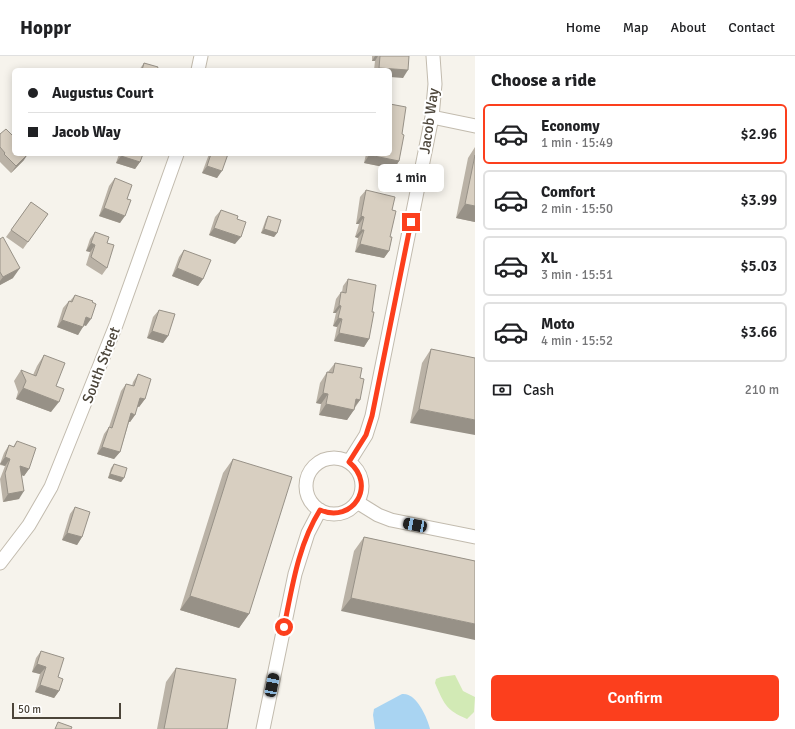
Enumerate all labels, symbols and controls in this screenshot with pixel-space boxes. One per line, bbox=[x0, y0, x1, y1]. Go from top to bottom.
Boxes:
text: Hoppr bbox=[20, 16, 71, 40]
text: Home bbox=[566, 19, 601, 36]
text: Map bbox=[623, 19, 648, 36]
text: About bbox=[670, 19, 706, 36]
text: Contact bbox=[728, 19, 775, 36]
text: Choose a ride bbox=[491, 69, 596, 91]
text: Augustus Court bbox=[52, 84, 154, 102]
street label: Jacob Way bbox=[415, 87, 443, 155]
icon: car bbox=[493, 116, 529, 152]
text: Economy bbox=[541, 117, 600, 135]
text: Jacob Way bbox=[52, 123, 121, 141]
text: $2.96 bbox=[740, 125, 777, 143]
text: 1 min · 15:49 bbox=[541, 135, 613, 151]
callout: 1 min bbox=[378, 164, 444, 192]
text: 1 min bbox=[395, 170, 427, 186]
icon: car bbox=[493, 182, 529, 218]
text: Comfort bbox=[541, 183, 595, 201]
text: $3.99 bbox=[740, 191, 777, 209]
text: 2 min · 15:50 bbox=[541, 201, 613, 217]
route end bbox=[402, 213, 420, 231]
icon: car bbox=[493, 248, 529, 284]
text: XL bbox=[541, 249, 558, 267]
text: $5.03 bbox=[740, 257, 777, 275]
text: 3 min · 15:51 bbox=[541, 267, 613, 283]
icon: car bbox=[493, 314, 529, 350]
text: Moto bbox=[541, 315, 575, 333]
text: $3.66 bbox=[740, 323, 777, 341]
street label: South Street bbox=[78, 324, 124, 406]
text: 4 min · 15:52 bbox=[541, 333, 613, 349]
icon: cash bbox=[491, 379, 513, 401]
text: Cash bbox=[523, 381, 554, 399]
text: 210 m bbox=[745, 382, 779, 398]
car bbox=[402, 517, 428, 533]
route start bbox=[275, 618, 293, 636]
car bbox=[264, 672, 280, 698]
button: Confirm bbox=[491, 675, 779, 721]
scale bar bbox=[12, 701, 121, 720]
text: 50 m bbox=[18, 703, 41, 716]

